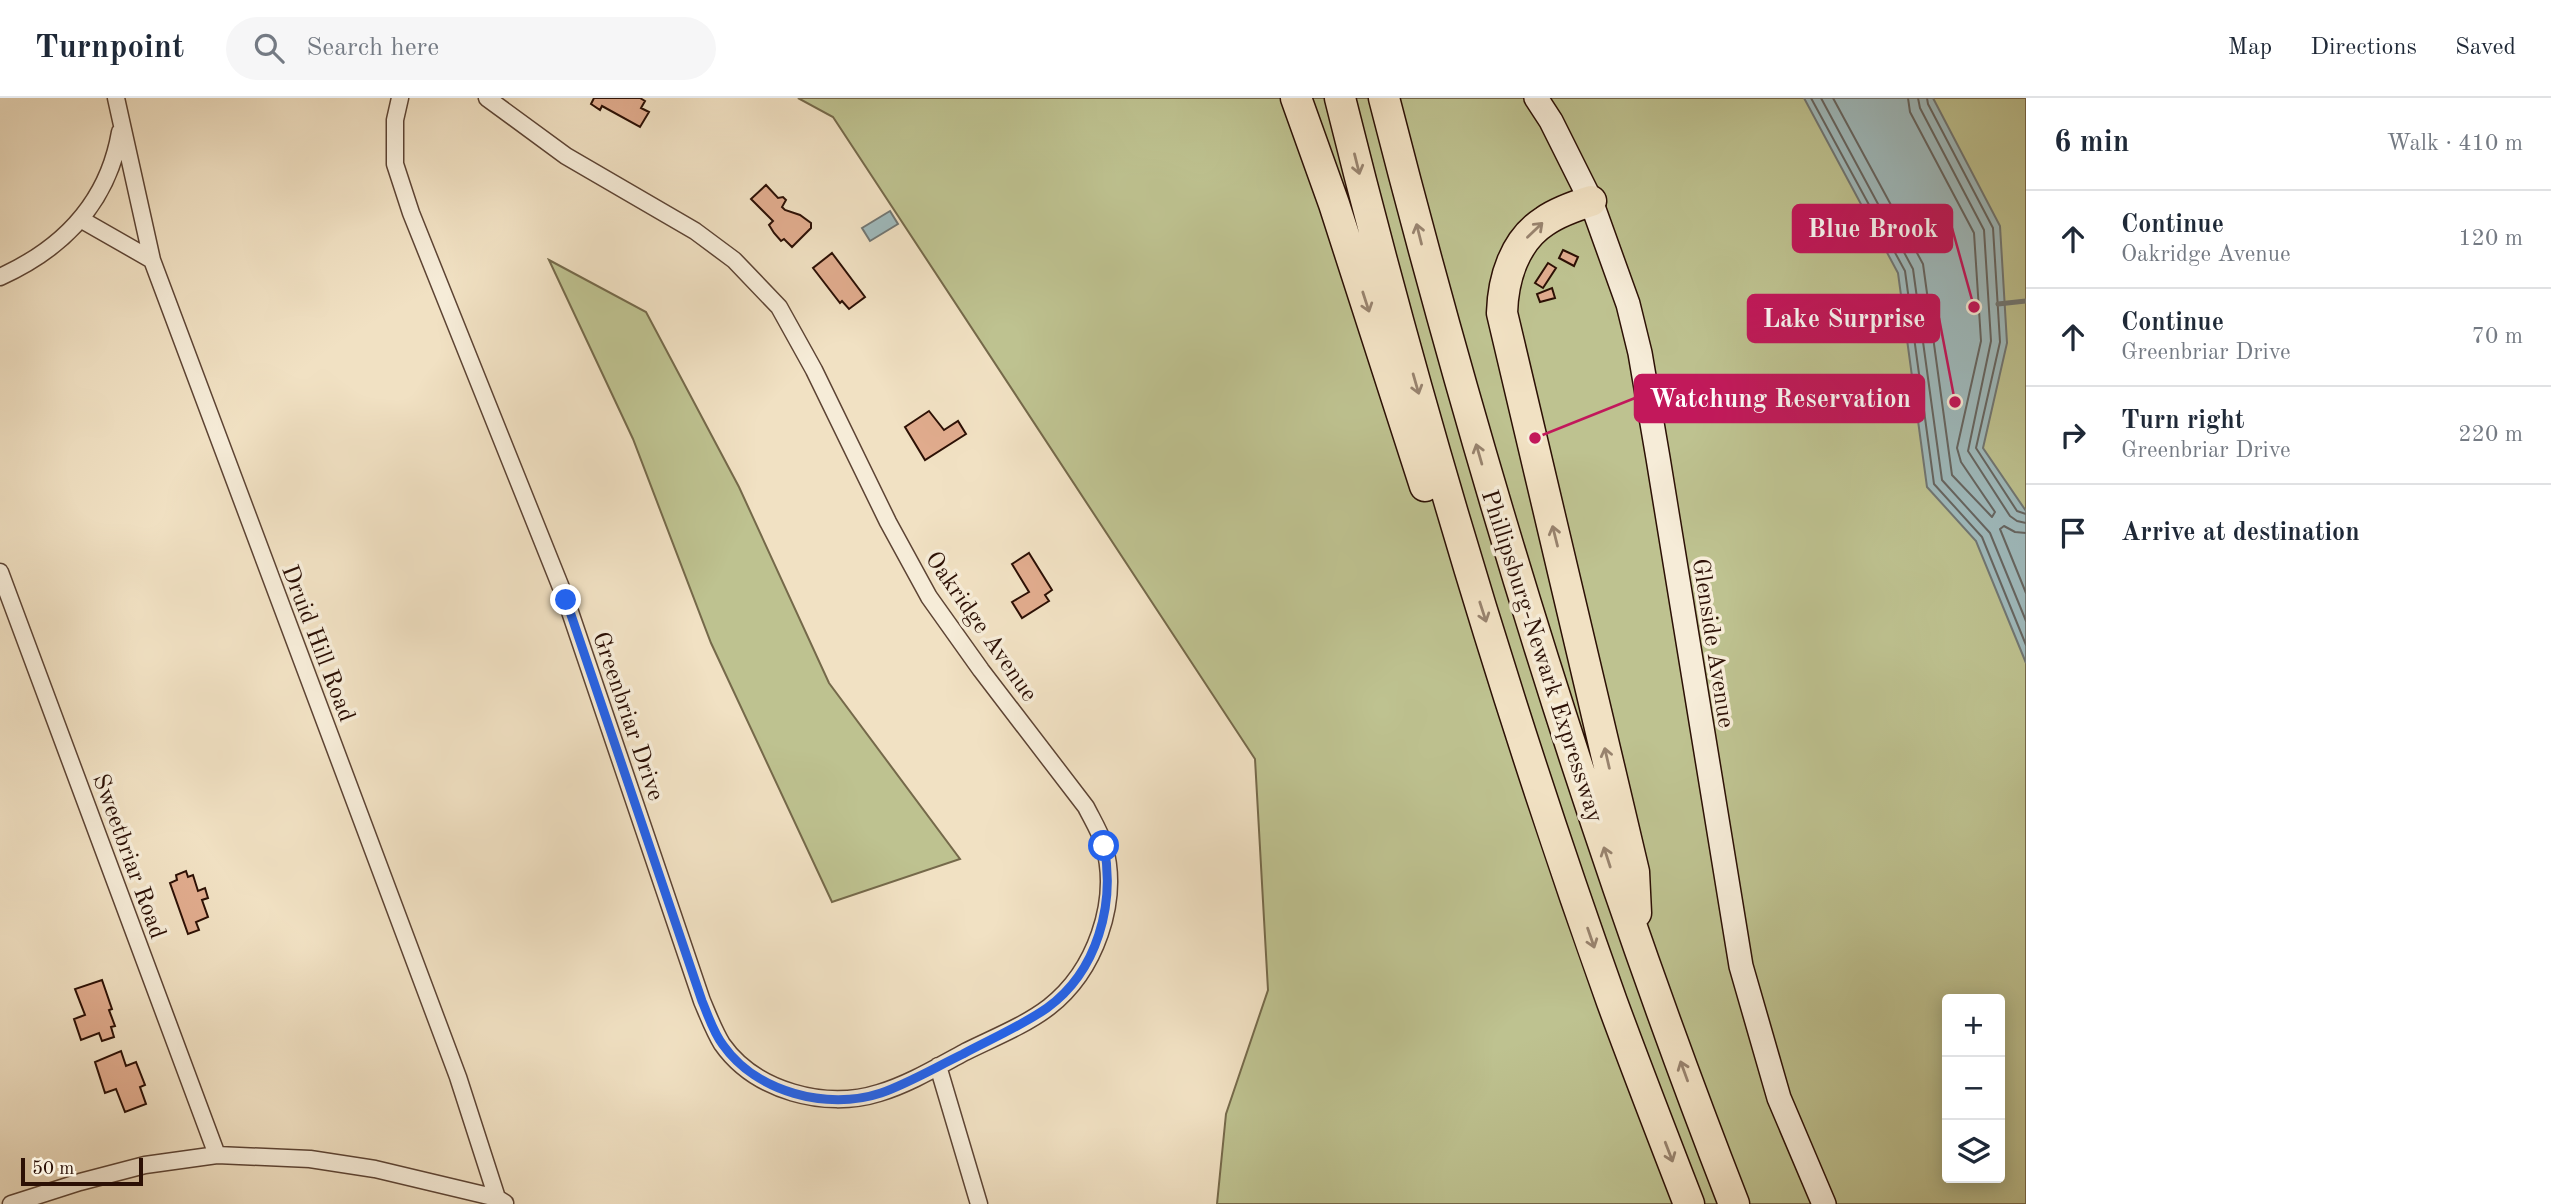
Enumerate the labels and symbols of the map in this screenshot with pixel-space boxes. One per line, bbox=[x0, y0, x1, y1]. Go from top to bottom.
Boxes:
one-way arrow bbox=[1351, 152, 1364, 175]
callout: Blue Brook bbox=[1793, 205, 1952, 252]
text: Blue Brook bbox=[1808, 217, 1939, 243]
one-way arrow bbox=[1526, 221, 1543, 238]
one-way arrow bbox=[1412, 224, 1425, 246]
one-way arrow bbox=[1360, 290, 1373, 312]
callout: Lake Surprise bbox=[1748, 295, 1939, 342]
text: Lake Surprise bbox=[1762, 307, 1926, 333]
one-way arrow bbox=[1410, 373, 1423, 395]
callout: Watchung Reservation bbox=[1635, 375, 1924, 422]
text: Watchung Reservation bbox=[1649, 387, 1911, 413]
one-way arrow bbox=[1472, 443, 1485, 465]
street label: Phillipsburg-Newark Expressway bbox=[1476, 487, 1606, 826]
one-way arrow bbox=[1548, 526, 1561, 548]
street label: Oakridge Avenue bbox=[920, 548, 1041, 706]
street label: Glenside Avenue bbox=[1687, 557, 1737, 730]
street label: Druid Hill Road bbox=[276, 562, 358, 725]
route end bbox=[550, 584, 581, 615]
one-way arrow bbox=[1478, 601, 1490, 623]
street label: Greenbriar Drive bbox=[587, 629, 667, 804]
one-way arrow bbox=[1599, 747, 1613, 770]
street label: Sweetbriar Road bbox=[87, 771, 169, 942]
route start bbox=[1088, 830, 1119, 861]
one-way arrow bbox=[1600, 847, 1613, 869]
one-way arrow bbox=[1586, 927, 1598, 949]
one-way arrow bbox=[1677, 1061, 1689, 1083]
one-way arrow bbox=[1664, 1140, 1676, 1162]
scale bar bbox=[21, 1155, 144, 1187]

